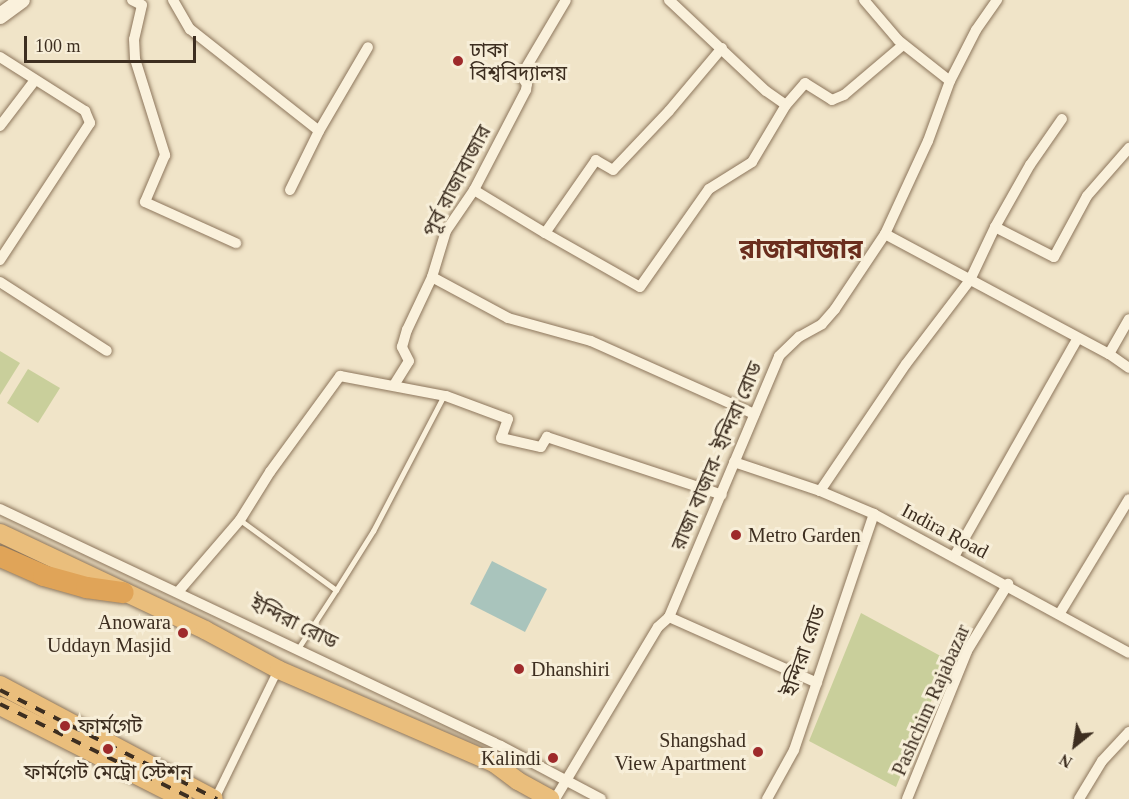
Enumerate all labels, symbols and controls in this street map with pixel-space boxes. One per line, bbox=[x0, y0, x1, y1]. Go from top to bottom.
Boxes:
scale bar bbox=[27, 24, 200, 62]
text: 100 m bbox=[35, 36, 81, 56]
place label: ঢাকা বিশ্ববিদ্যালয় bbox=[470, 38, 567, 85]
marker: ঢাকা বিশ্ববিদ্যালয় bbox=[451, 54, 465, 68]
street label: পূর্ব রাজাবাজার bbox=[418, 121, 496, 241]
district label: রাজাবাজার bbox=[739, 234, 863, 266]
street label: রাজা বাজার- ইন্দিরা রোড bbox=[666, 358, 768, 554]
street label: Indira Road bbox=[897, 498, 993, 564]
place label: Metro Garden bbox=[748, 523, 861, 547]
marker: Metro Garden bbox=[729, 528, 743, 542]
street label: ইন্দিরা রোড bbox=[247, 592, 341, 654]
street label: ইন্দিরা রোড bbox=[777, 603, 831, 699]
place label: Anowara Uddayn Masjid bbox=[47, 610, 171, 657]
street label: Pashchim Rajabazar bbox=[887, 621, 975, 779]
marker: Anowara Uddayn Masjid bbox=[176, 626, 190, 640]
place label: Dhanshiri bbox=[531, 657, 610, 681]
marker: Dhanshiri bbox=[512, 662, 526, 676]
place label: ফার্মগেট bbox=[78, 714, 142, 738]
north arrow bbox=[1045, 715, 1105, 775]
marker: ফার্মগেট bbox=[56, 717, 74, 735]
place label: Shangshad View Apartment bbox=[613, 728, 746, 775]
marker: ফার্মগেট মেট্রো স্টেশন bbox=[99, 740, 117, 758]
marker: Shangshad View Apartment bbox=[751, 745, 765, 759]
place label: Kalindi bbox=[481, 746, 541, 770]
marker: Kalindi bbox=[546, 751, 560, 765]
text: N bbox=[1056, 751, 1075, 771]
place label: ফার্মগেট মেট্রো স্টেশন bbox=[24, 760, 192, 784]

